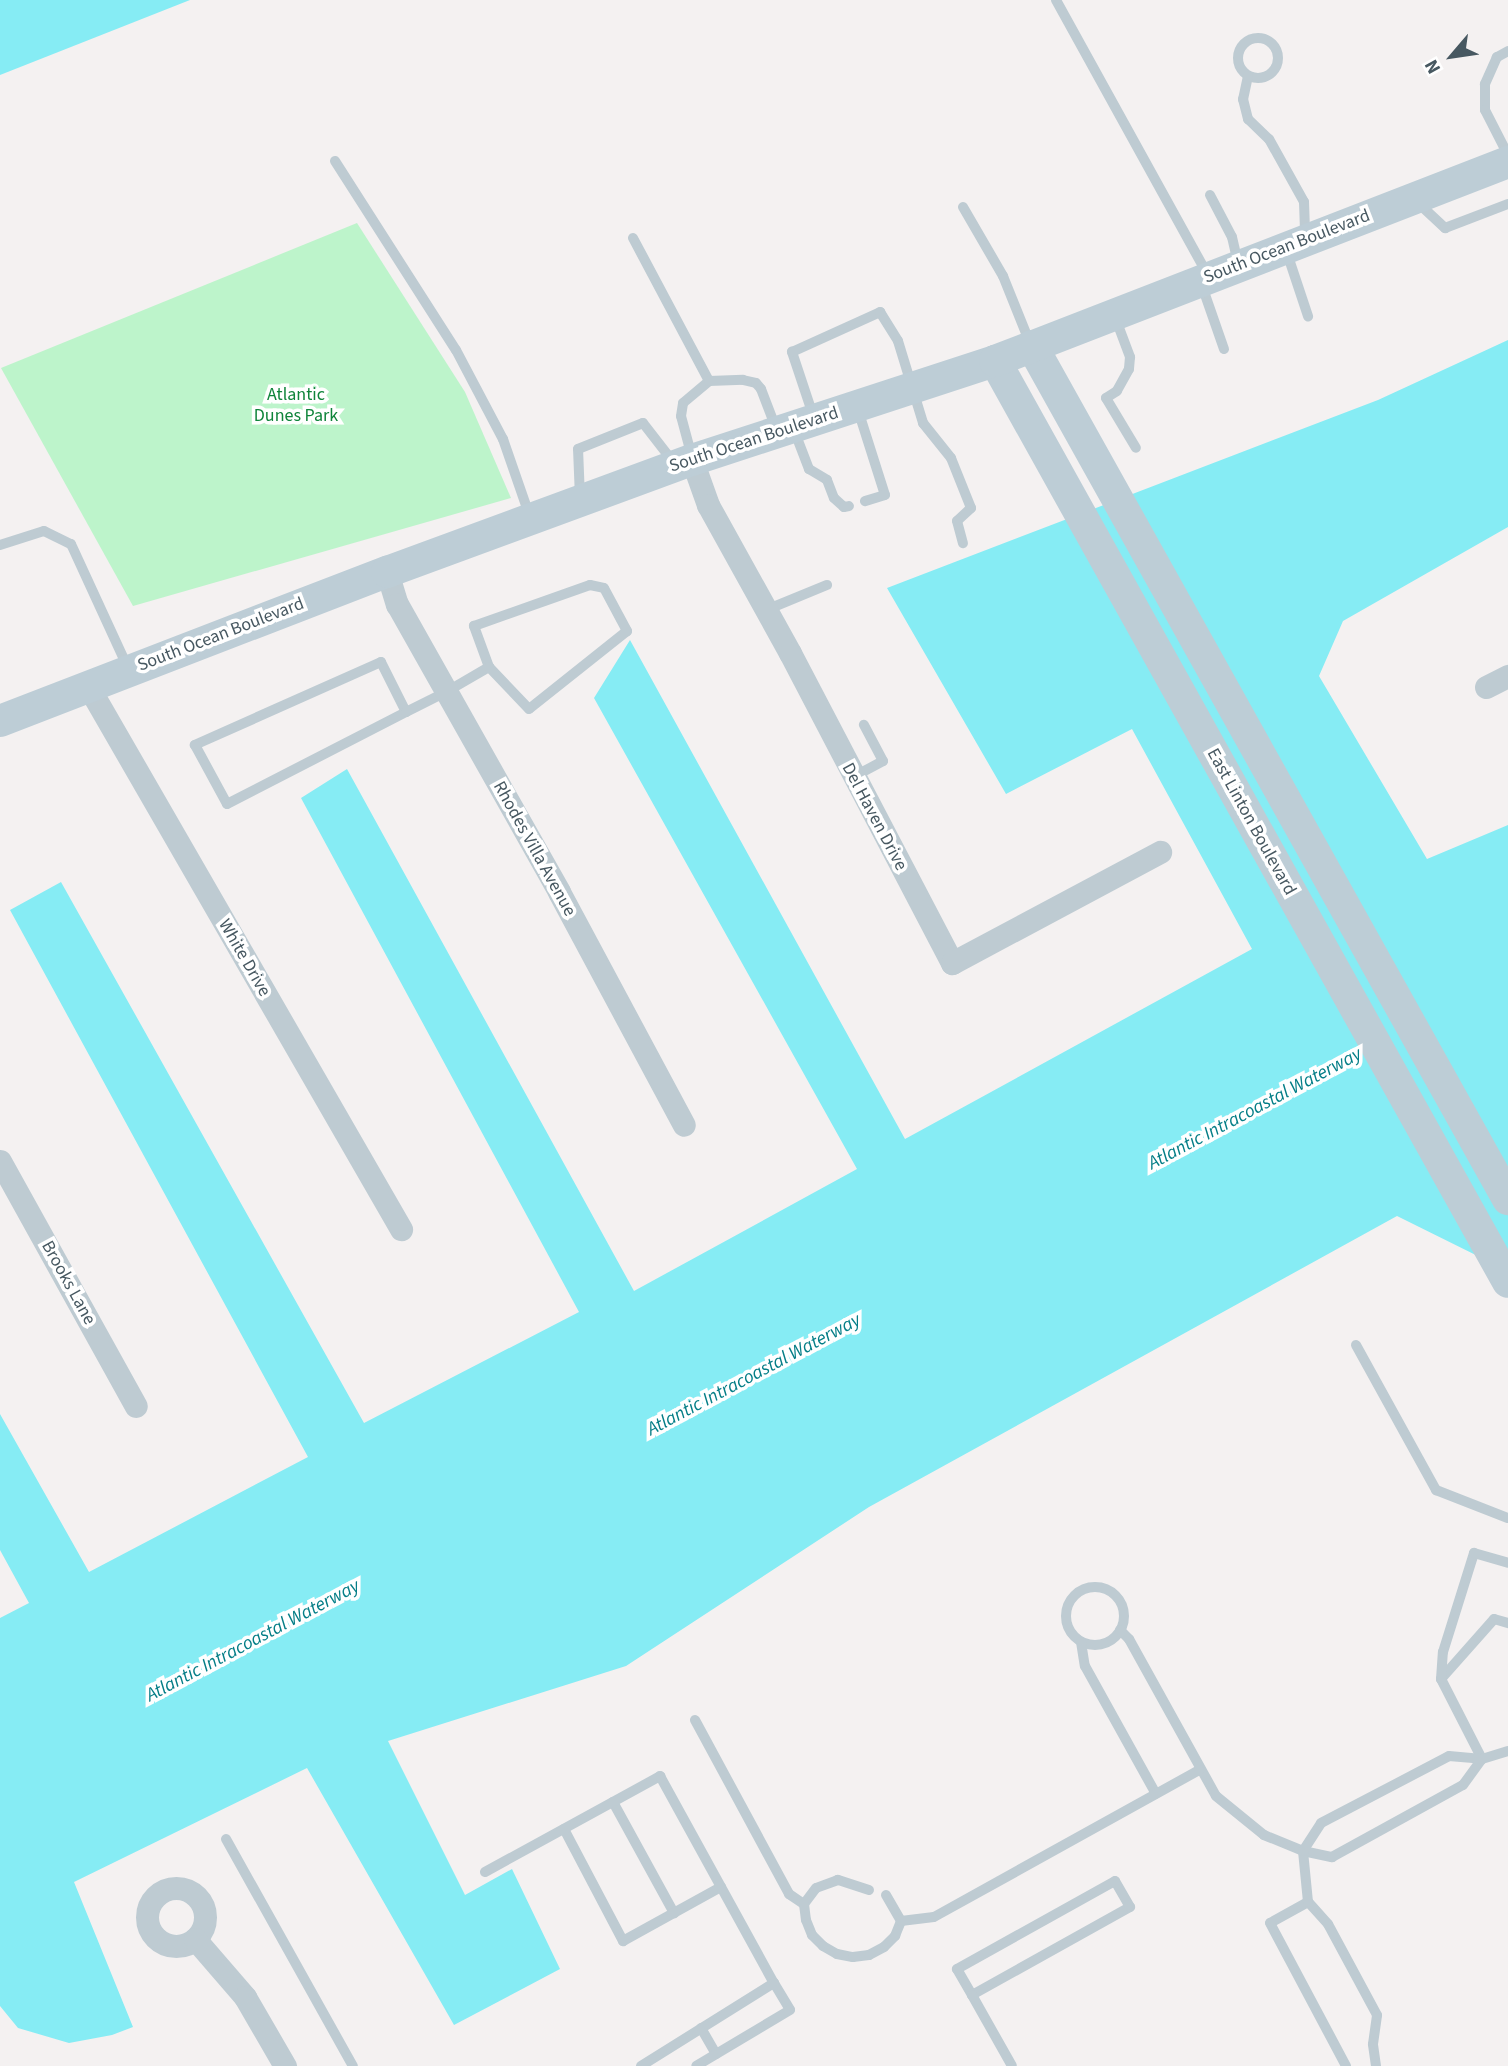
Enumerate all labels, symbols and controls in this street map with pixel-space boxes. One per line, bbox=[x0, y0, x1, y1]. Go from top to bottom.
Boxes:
north arrow bbox=[1417, 21, 1487, 91]
text: N bbox=[1418, 54, 1448, 79]
street label: South Ocean Boulevard bbox=[1201, 205, 1373, 289]
park label: Atlantic Dunes Park bbox=[254, 385, 338, 428]
street label: South Ocean Boulevard bbox=[667, 402, 841, 478]
street label: South Ocean Boulevard bbox=[135, 593, 307, 677]
street label: East Linton Boulevard bbox=[1202, 745, 1300, 899]
street label: Del Haven Drive bbox=[837, 760, 911, 874]
street label: Rhodes Villa Avenue bbox=[488, 778, 580, 920]
street label: White Drive bbox=[213, 915, 275, 1001]
water label: Atlantic Intracoastal Waterway bbox=[1144, 1043, 1366, 1175]
street label: Brooks Lane bbox=[36, 1237, 100, 1329]
water label: Atlantic Intracoastal Waterway bbox=[643, 1309, 865, 1441]
water label: Atlantic Intracoastal Waterway bbox=[142, 1575, 364, 1707]

